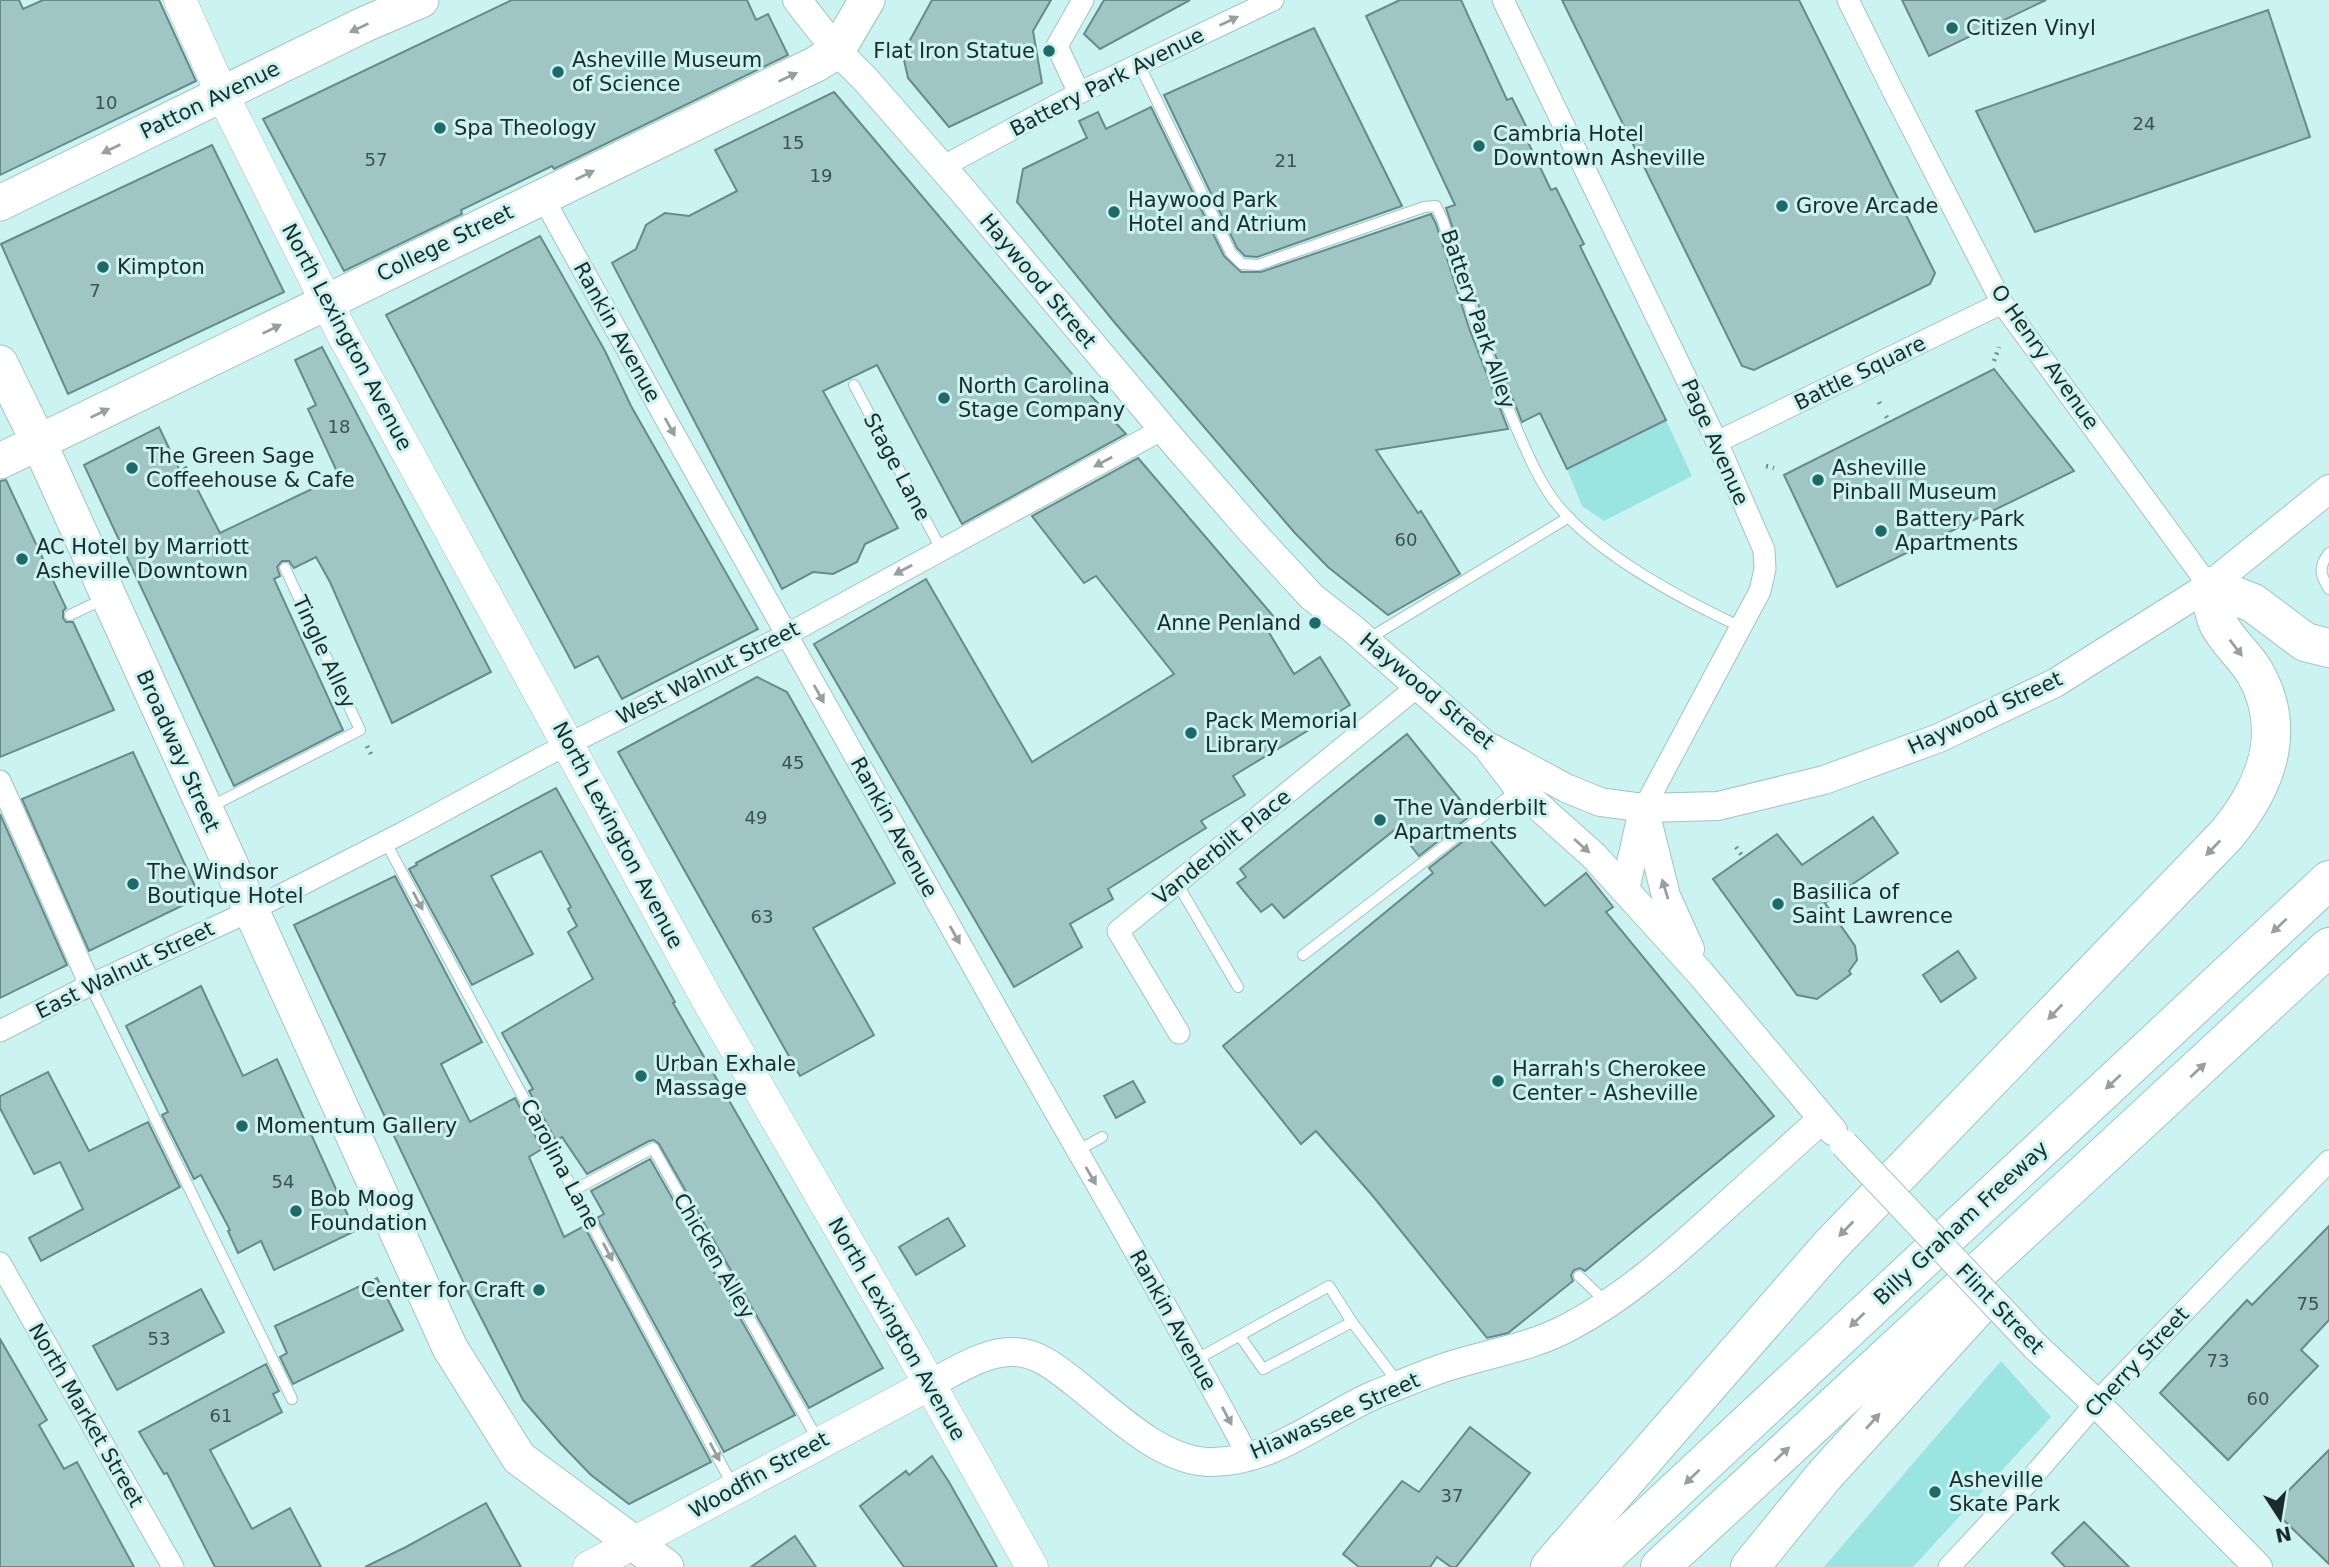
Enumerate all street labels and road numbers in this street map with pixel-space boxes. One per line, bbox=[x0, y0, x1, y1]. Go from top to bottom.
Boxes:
street label: Battery Park Avenue bbox=[1006, 23, 1208, 141]
street label: Patton Avenue bbox=[136, 56, 284, 144]
street label: College Street bbox=[373, 200, 517, 286]
street label: Haywood Street bbox=[975, 209, 1101, 353]
street label: North Lexington Avenue bbox=[277, 220, 417, 454]
street label: Battery Park Alley bbox=[1436, 226, 1520, 412]
street label: Rankin Avenue bbox=[569, 258, 665, 406]
street label: O Henry Avenue bbox=[1986, 280, 2104, 434]
street label: Battle Square bbox=[1790, 331, 1930, 415]
street label: Page Avenue bbox=[1676, 375, 1754, 509]
street label: Stage Lane bbox=[859, 409, 935, 525]
street label: Tingle Alley bbox=[287, 591, 361, 712]
street label: West Walnut Street bbox=[613, 617, 803, 729]
street label: Haywood Street bbox=[1355, 628, 1499, 754]
street label: Broadway Street bbox=[132, 666, 224, 836]
street label: Haywood Street bbox=[1904, 667, 2066, 759]
street label: North Lexington Avenue bbox=[548, 718, 688, 952]
street label: Rankin Avenue bbox=[846, 753, 942, 901]
street label: Vanderbilt Place bbox=[1149, 784, 1295, 910]
street label: East Walnut Street bbox=[32, 916, 218, 1024]
street label: Carolina Lane bbox=[516, 1095, 604, 1233]
street label: Billy Graham Freeway bbox=[1869, 1136, 2053, 1310]
street label: Chicken Alley bbox=[668, 1189, 760, 1323]
street label: North Lexington Avenue bbox=[823, 1213, 971, 1445]
street label: Rankin Avenue bbox=[1125, 1246, 1221, 1394]
street label: Flint Street bbox=[1951, 1259, 2049, 1359]
street label: Cherry Street bbox=[2080, 1302, 2194, 1422]
street label: North Market Street bbox=[24, 1319, 148, 1511]
street label: Hiawassee Street bbox=[1247, 1368, 1423, 1464]
street label: Woodfin Street bbox=[685, 1427, 833, 1523]

